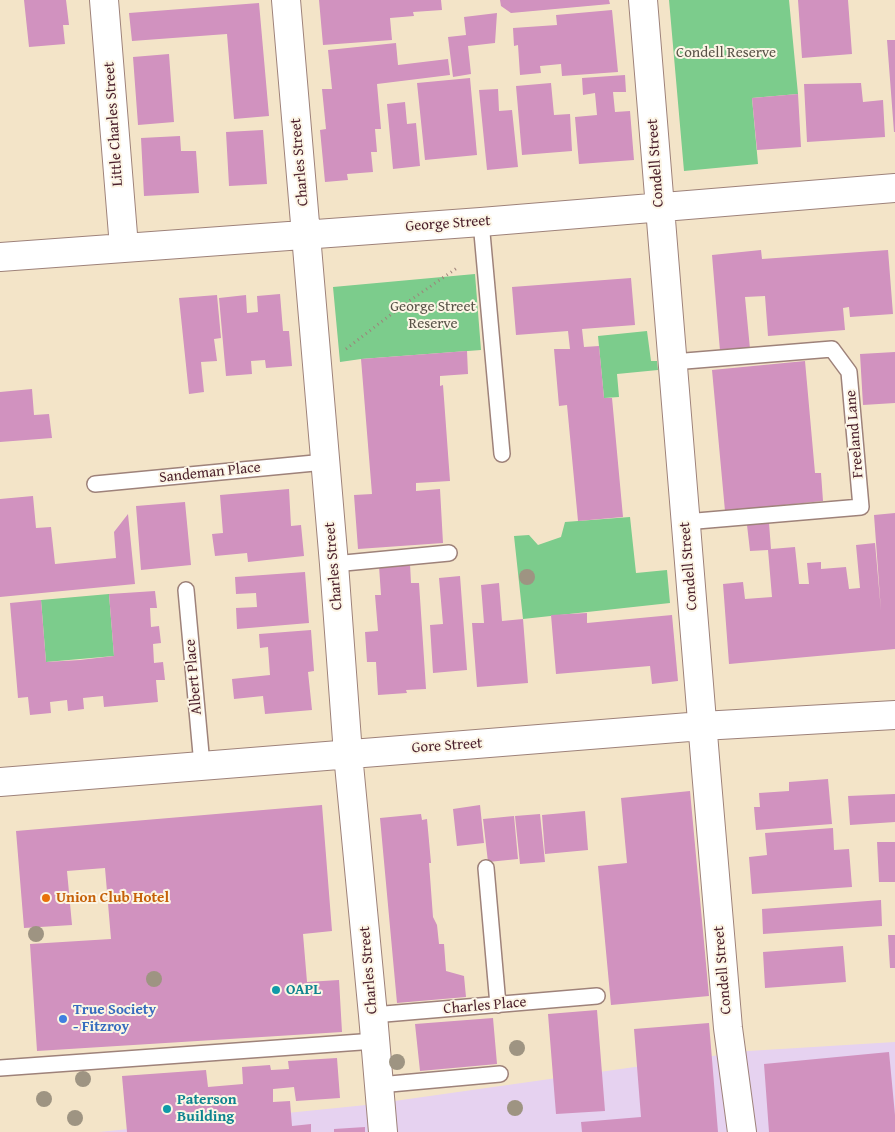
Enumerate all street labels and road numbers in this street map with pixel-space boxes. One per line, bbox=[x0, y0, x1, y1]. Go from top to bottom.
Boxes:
street label: Little Charles Street bbox=[101, 61, 127, 187]
street label: Charles Street bbox=[287, 117, 313, 207]
street label: Condell Street bbox=[644, 118, 668, 208]
street label: George Street bbox=[405, 212, 491, 236]
street label: Freeland Lane bbox=[842, 389, 868, 479]
street label: Sandeman Place bbox=[158, 459, 262, 487]
street label: Charles Street bbox=[321, 521, 347, 611]
street label: Condell Street bbox=[676, 521, 702, 611]
street label: Albert Place bbox=[182, 638, 206, 716]
street label: Gore Street bbox=[411, 735, 483, 757]
street label: Charles Street bbox=[356, 925, 382, 1015]
street label: Condell Street bbox=[710, 925, 736, 1015]
street label: Charles Place bbox=[443, 993, 527, 1019]

